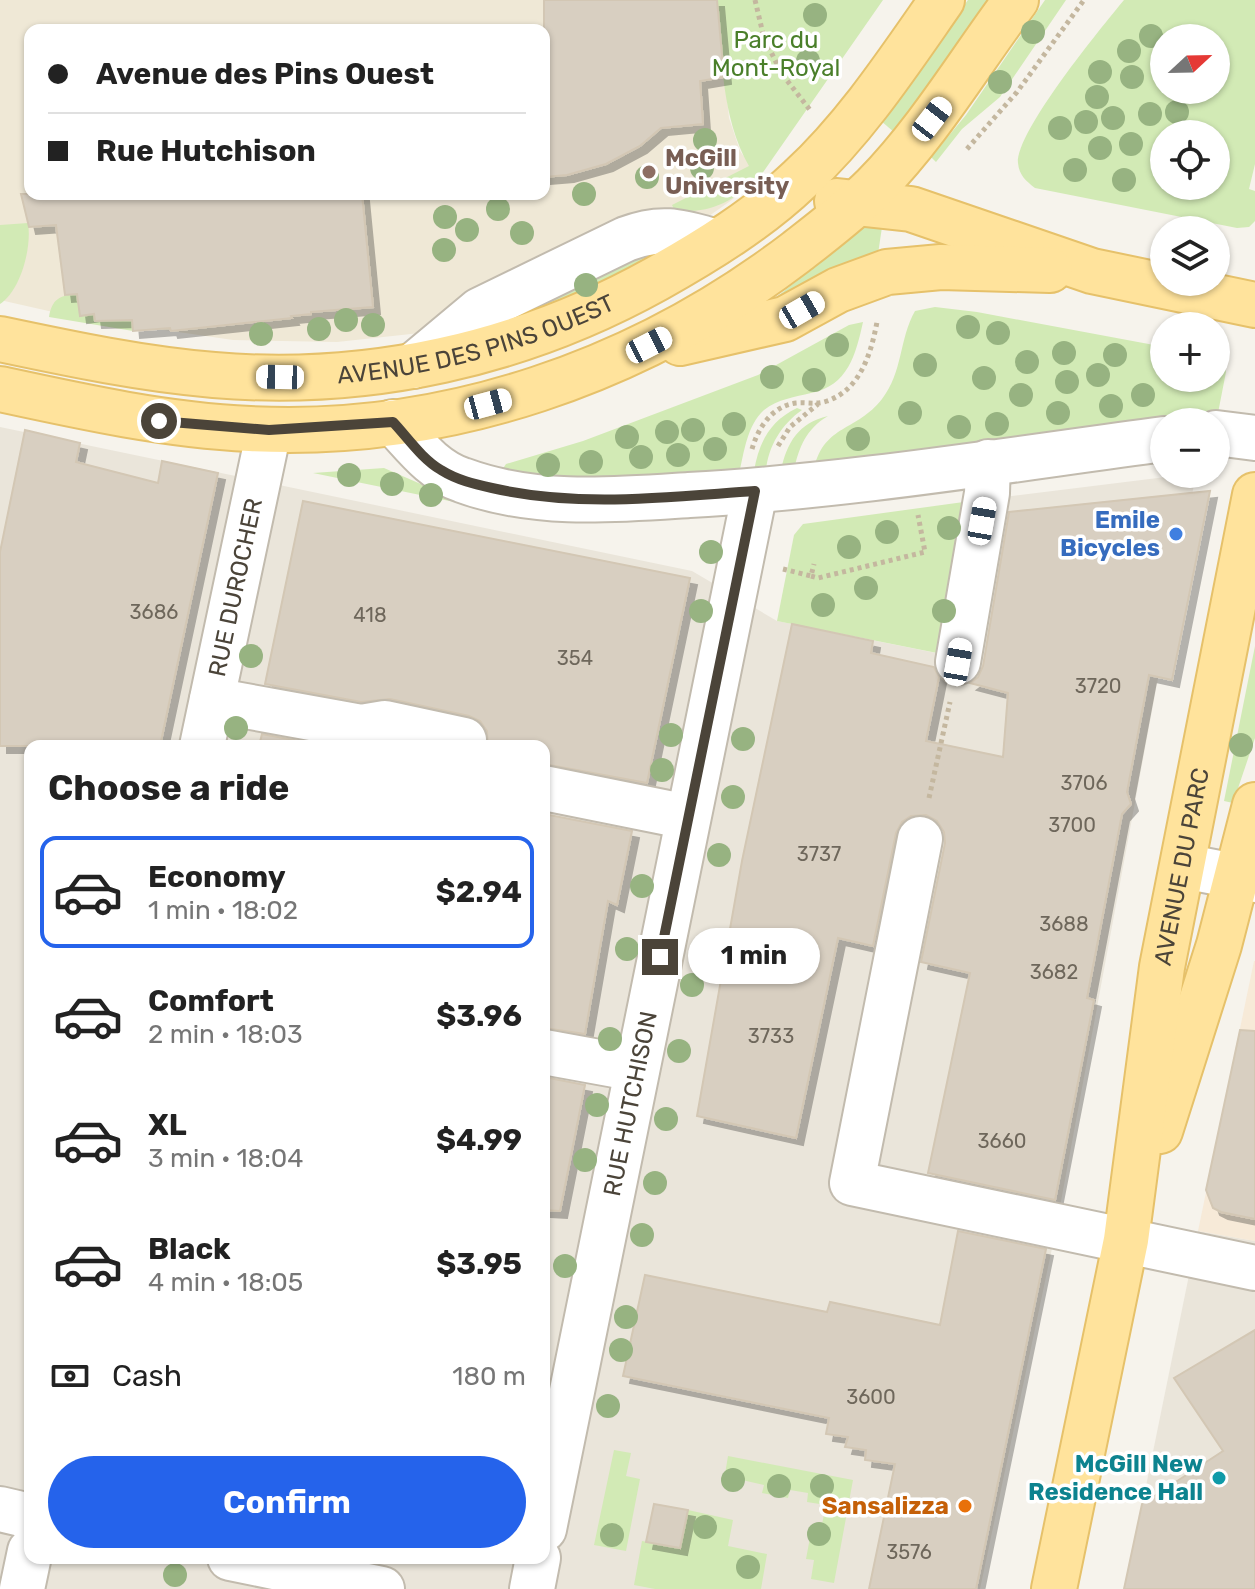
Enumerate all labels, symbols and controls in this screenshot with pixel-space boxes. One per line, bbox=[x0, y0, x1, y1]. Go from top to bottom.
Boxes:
north arrow bbox=[1150, 24, 1230, 104]
map controls bbox=[1150, 24, 1230, 488]
park label: Parc du Mont-Royal bbox=[712, 26, 840, 82]
text: Avenue des Pins Ouest bbox=[96, 56, 434, 92]
car bbox=[908, 93, 956, 145]
button: locate bbox=[1150, 120, 1230, 200]
text: Rue Hutchison bbox=[96, 133, 316, 169]
place label: McGill University bbox=[665, 144, 789, 200]
marker: McGill University bbox=[640, 163, 658, 181]
button: layers bbox=[1150, 216, 1230, 296]
car bbox=[775, 288, 829, 332]
street label: AVENUE DES PINS OUEST bbox=[336, 289, 619, 389]
button: + bbox=[1150, 312, 1230, 392]
car bbox=[622, 323, 676, 367]
car bbox=[256, 365, 304, 389]
car bbox=[462, 386, 514, 422]
route start bbox=[141, 403, 177, 439]
button: − bbox=[1150, 408, 1230, 488]
car bbox=[966, 495, 998, 547]
street label: RUE DUROCHER bbox=[203, 496, 268, 679]
place label: Emile Bicycles bbox=[1060, 506, 1160, 562]
marker: Emile Bicycles bbox=[1167, 525, 1185, 543]
house number: 3686 bbox=[130, 600, 178, 624]
house number: 418 bbox=[353, 603, 387, 627]
car bbox=[942, 636, 974, 688]
house number: 354 bbox=[557, 646, 593, 670]
house number: 3720 bbox=[1075, 674, 1121, 698]
text: Choose a ride bbox=[48, 766, 289, 809]
street label: AVENUE DU PARC bbox=[1149, 766, 1215, 968]
house number: 3706 bbox=[1060, 771, 1108, 795]
house number: 3700 bbox=[1048, 813, 1096, 837]
house number: 3737 bbox=[797, 842, 841, 866]
icon: car bbox=[52, 856, 124, 928]
text: Economy bbox=[148, 859, 286, 895]
text: $2.94 bbox=[436, 874, 522, 910]
text: 1 min · 18:02 bbox=[148, 895, 298, 926]
house number: 3688 bbox=[1039, 912, 1089, 936]
callout: 1 min bbox=[688, 929, 820, 985]
route end bbox=[642, 939, 678, 975]
text: 1 min bbox=[721, 940, 787, 971]
house number: 3682 bbox=[1030, 960, 1078, 984]
icon: car bbox=[52, 980, 124, 1052]
text: Comfort bbox=[148, 983, 274, 1019]
text: $3.96 bbox=[436, 998, 522, 1034]
street label: RUE HUTCHISON bbox=[598, 1009, 663, 1199]
text: 2 min · 18:03 bbox=[148, 1019, 303, 1050]
house number: 3733 bbox=[748, 1024, 794, 1048]
icon: car bbox=[52, 1104, 124, 1176]
text: XL bbox=[148, 1107, 187, 1143]
text: $4.99 bbox=[436, 1122, 522, 1158]
house number: 3660 bbox=[978, 1129, 1026, 1153]
text: 3 min · 18:04 bbox=[148, 1143, 303, 1174]
icon: car bbox=[52, 1228, 124, 1300]
text: Black bbox=[148, 1231, 231, 1267]
text: $3.95 bbox=[436, 1246, 522, 1282]
text: 4 min · 18:05 bbox=[148, 1267, 303, 1298]
icon: cash bbox=[48, 1354, 92, 1398]
text: Cash bbox=[112, 1358, 182, 1394]
text: 180 m bbox=[452, 1361, 526, 1392]
house number: 3600 bbox=[846, 1385, 896, 1409]
place label: McGill New Residence Hall bbox=[1028, 1450, 1203, 1506]
button: Confirm bbox=[48, 1456, 526, 1548]
marker: McGill New Residence Hall bbox=[1210, 1469, 1228, 1487]
place label: Sansalizza bbox=[822, 1492, 949, 1520]
marker: Sansalizza bbox=[956, 1497, 974, 1515]
house number: 3576 bbox=[886, 1540, 932, 1564]

